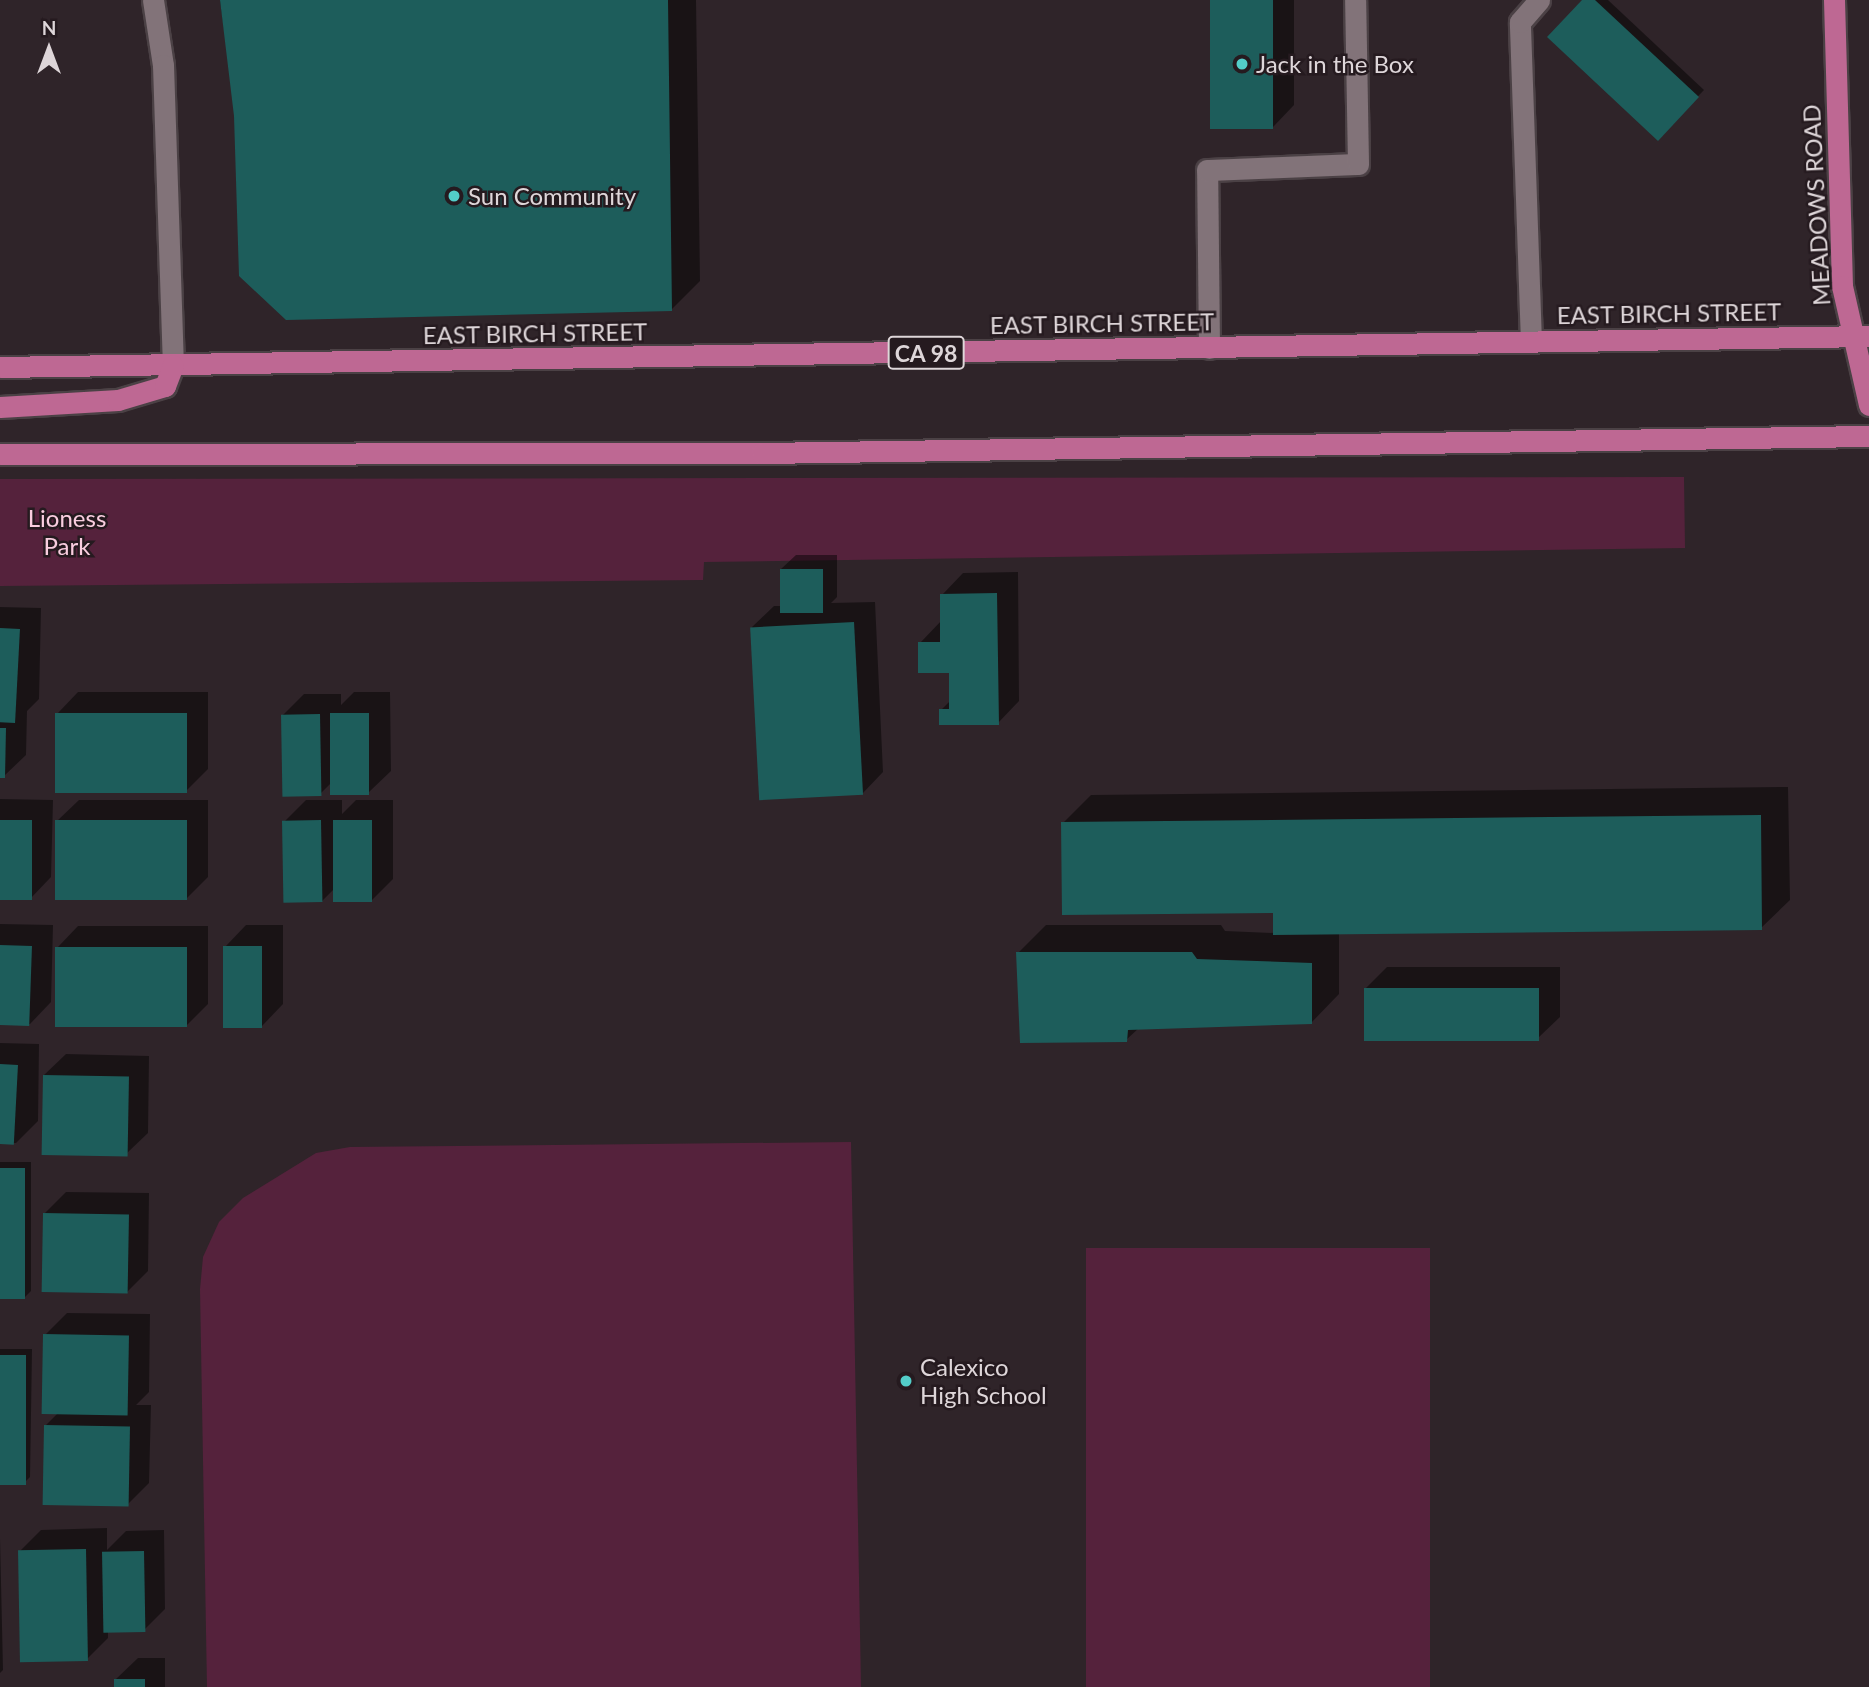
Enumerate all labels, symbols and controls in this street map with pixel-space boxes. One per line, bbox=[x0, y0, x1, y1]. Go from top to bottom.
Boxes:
north arrow bbox=[14, 14, 84, 84]
text: N bbox=[42, 16, 56, 39]
place label: Jack in the Box bbox=[1256, 50, 1414, 78]
marker: Jack in the Box bbox=[1234, 56, 1250, 72]
street label: MEADOWS ROAD bbox=[1796, 104, 1836, 306]
place label: Sun Community bbox=[468, 182, 636, 210]
marker: Sun Community bbox=[446, 188, 462, 204]
street label: EAST BIRCH STREET bbox=[1556, 297, 1782, 329]
street label: EAST BIRCH STREET bbox=[989, 307, 1215, 339]
street label: EAST BIRCH STREET bbox=[422, 317, 648, 349]
road number: CA 98 bbox=[886, 334, 966, 372]
park label: Lioness Park bbox=[28, 504, 106, 560]
place label: Calexico High School bbox=[920, 1353, 1047, 1409]
marker: Calexico High School bbox=[898, 1373, 914, 1389]

